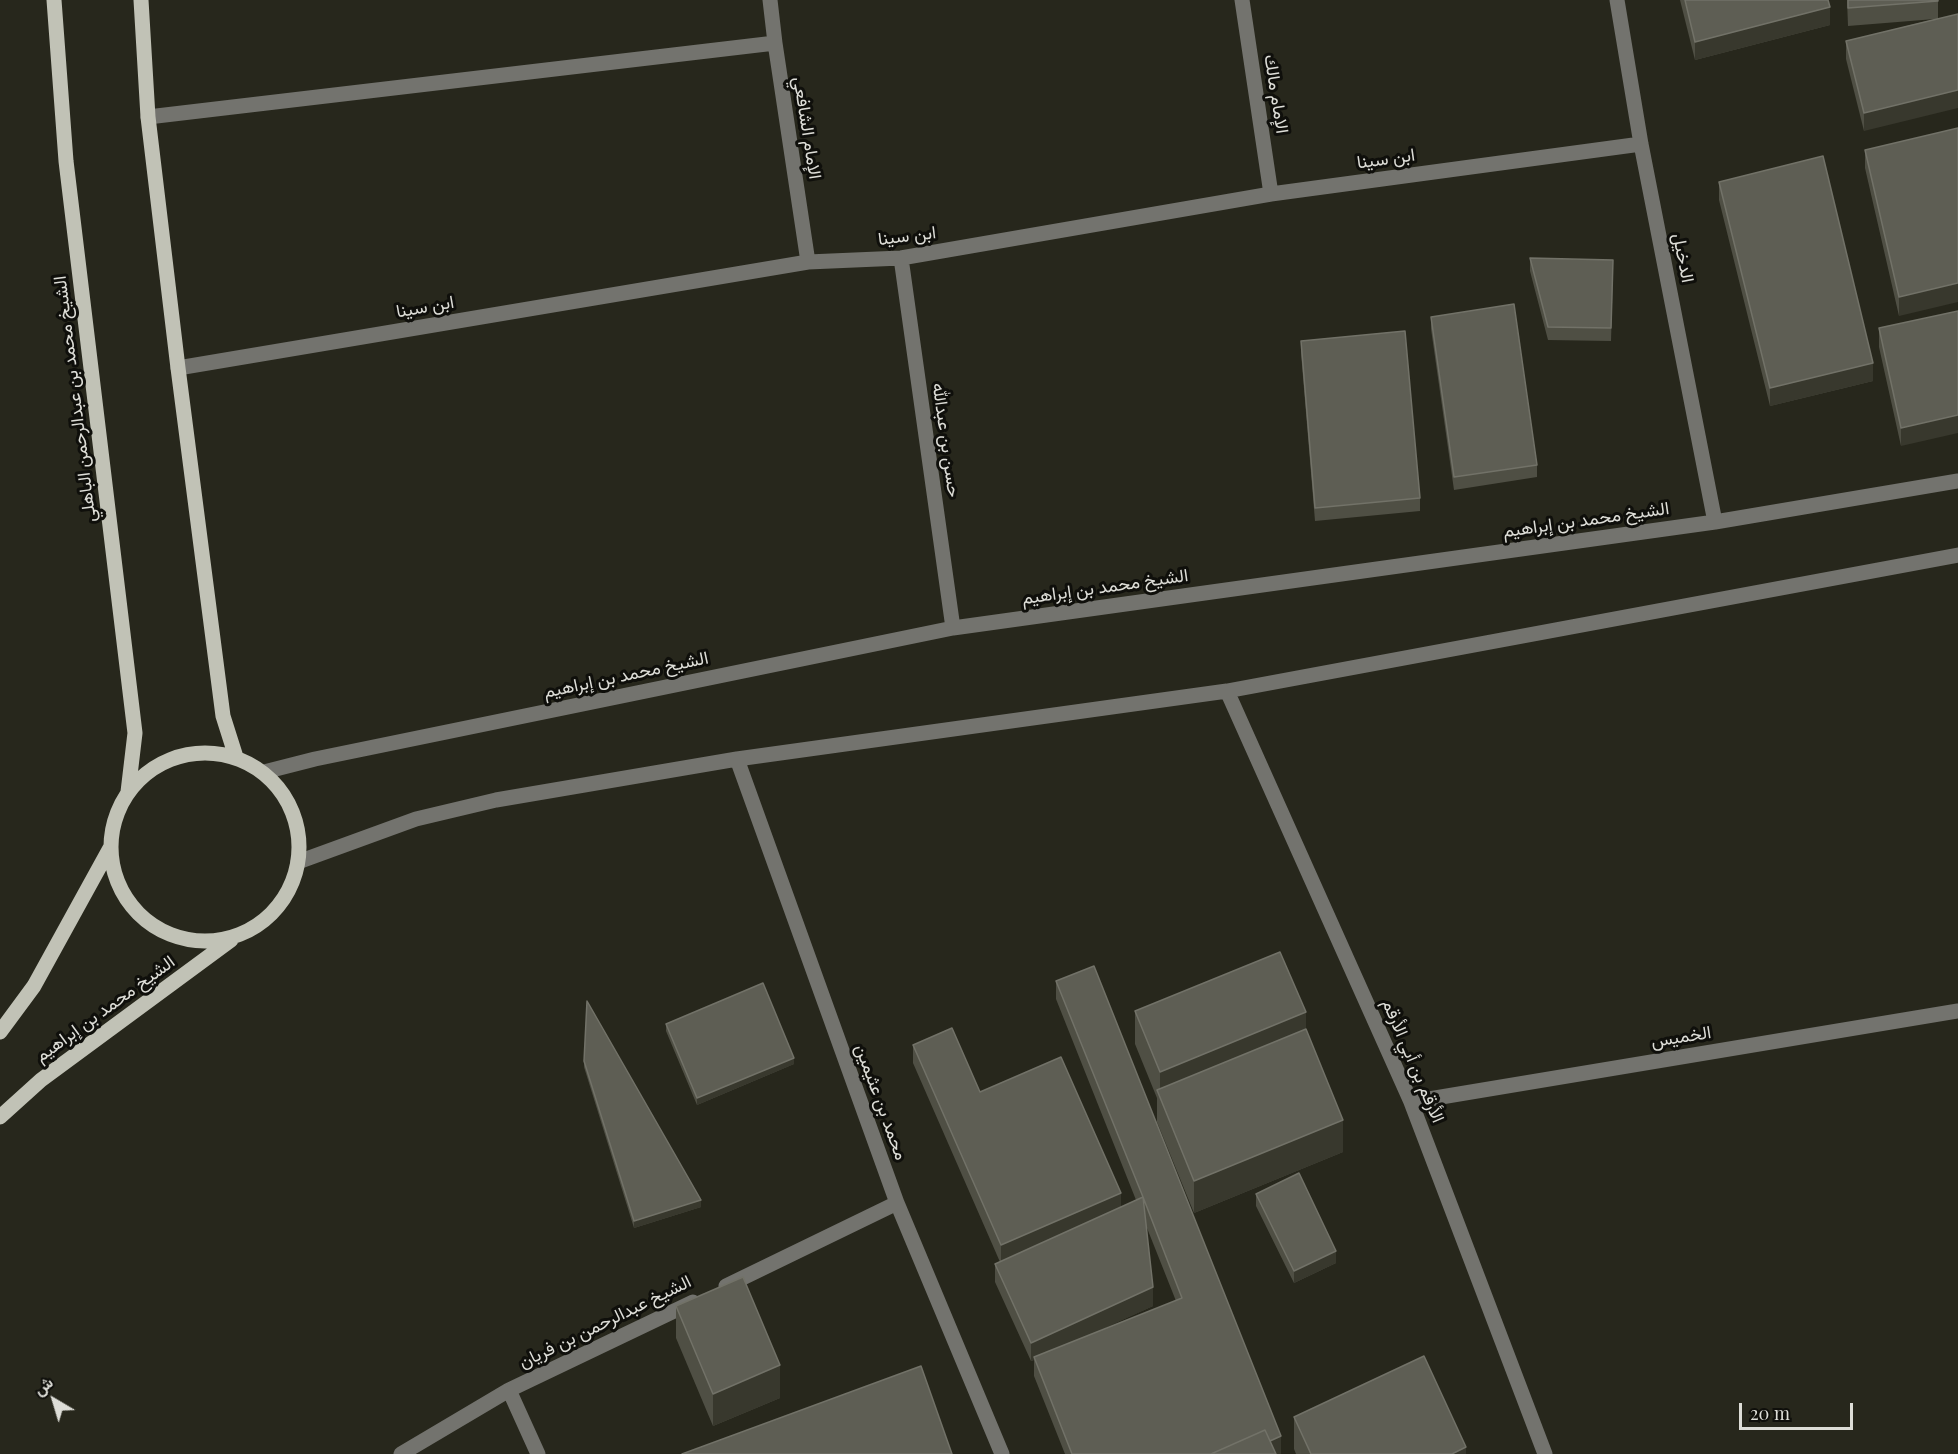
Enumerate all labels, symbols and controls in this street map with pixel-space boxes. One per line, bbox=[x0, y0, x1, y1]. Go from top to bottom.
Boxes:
street label: الإمام مالك bbox=[1259, 53, 1293, 135]
street label: الإمام الشافعي bbox=[788, 75, 826, 181]
street label: ابن سينا bbox=[1356, 144, 1416, 174]
street label: ابن سينا bbox=[877, 222, 937, 250]
street label: الدخيل bbox=[1668, 231, 1698, 285]
street label: الشيخ محمد بن عبدالرحمن الباهلي bbox=[49, 275, 101, 523]
street label: ابن سينا bbox=[394, 291, 456, 323]
street label: حسن بن عبدالله bbox=[927, 381, 965, 499]
street label: الشيخ محمد بن إبراهيم bbox=[1501, 498, 1671, 542]
street label: الشيخ محمد بن إبراهيم bbox=[1020, 565, 1190, 609]
street label: الشيخ محمد بن إبراهيم bbox=[542, 647, 710, 703]
street label: الشيخ محمد بن إبراهيم bbox=[31, 951, 179, 1067]
street label: الأرقم بن أبي الأرقم bbox=[1377, 996, 1449, 1126]
street label: الخميس bbox=[1649, 1022, 1713, 1052]
street label: محمد بن عثيمين bbox=[850, 1041, 912, 1163]
street label: الشيخ عبدالرحمن بن فريان bbox=[515, 1271, 695, 1373]
north arrow bbox=[24, 1370, 84, 1430]
text: ش bbox=[29, 1371, 57, 1400]
scale bar bbox=[1742, 1391, 1856, 1429]
text: 20 m bbox=[1750, 1401, 1790, 1425]

